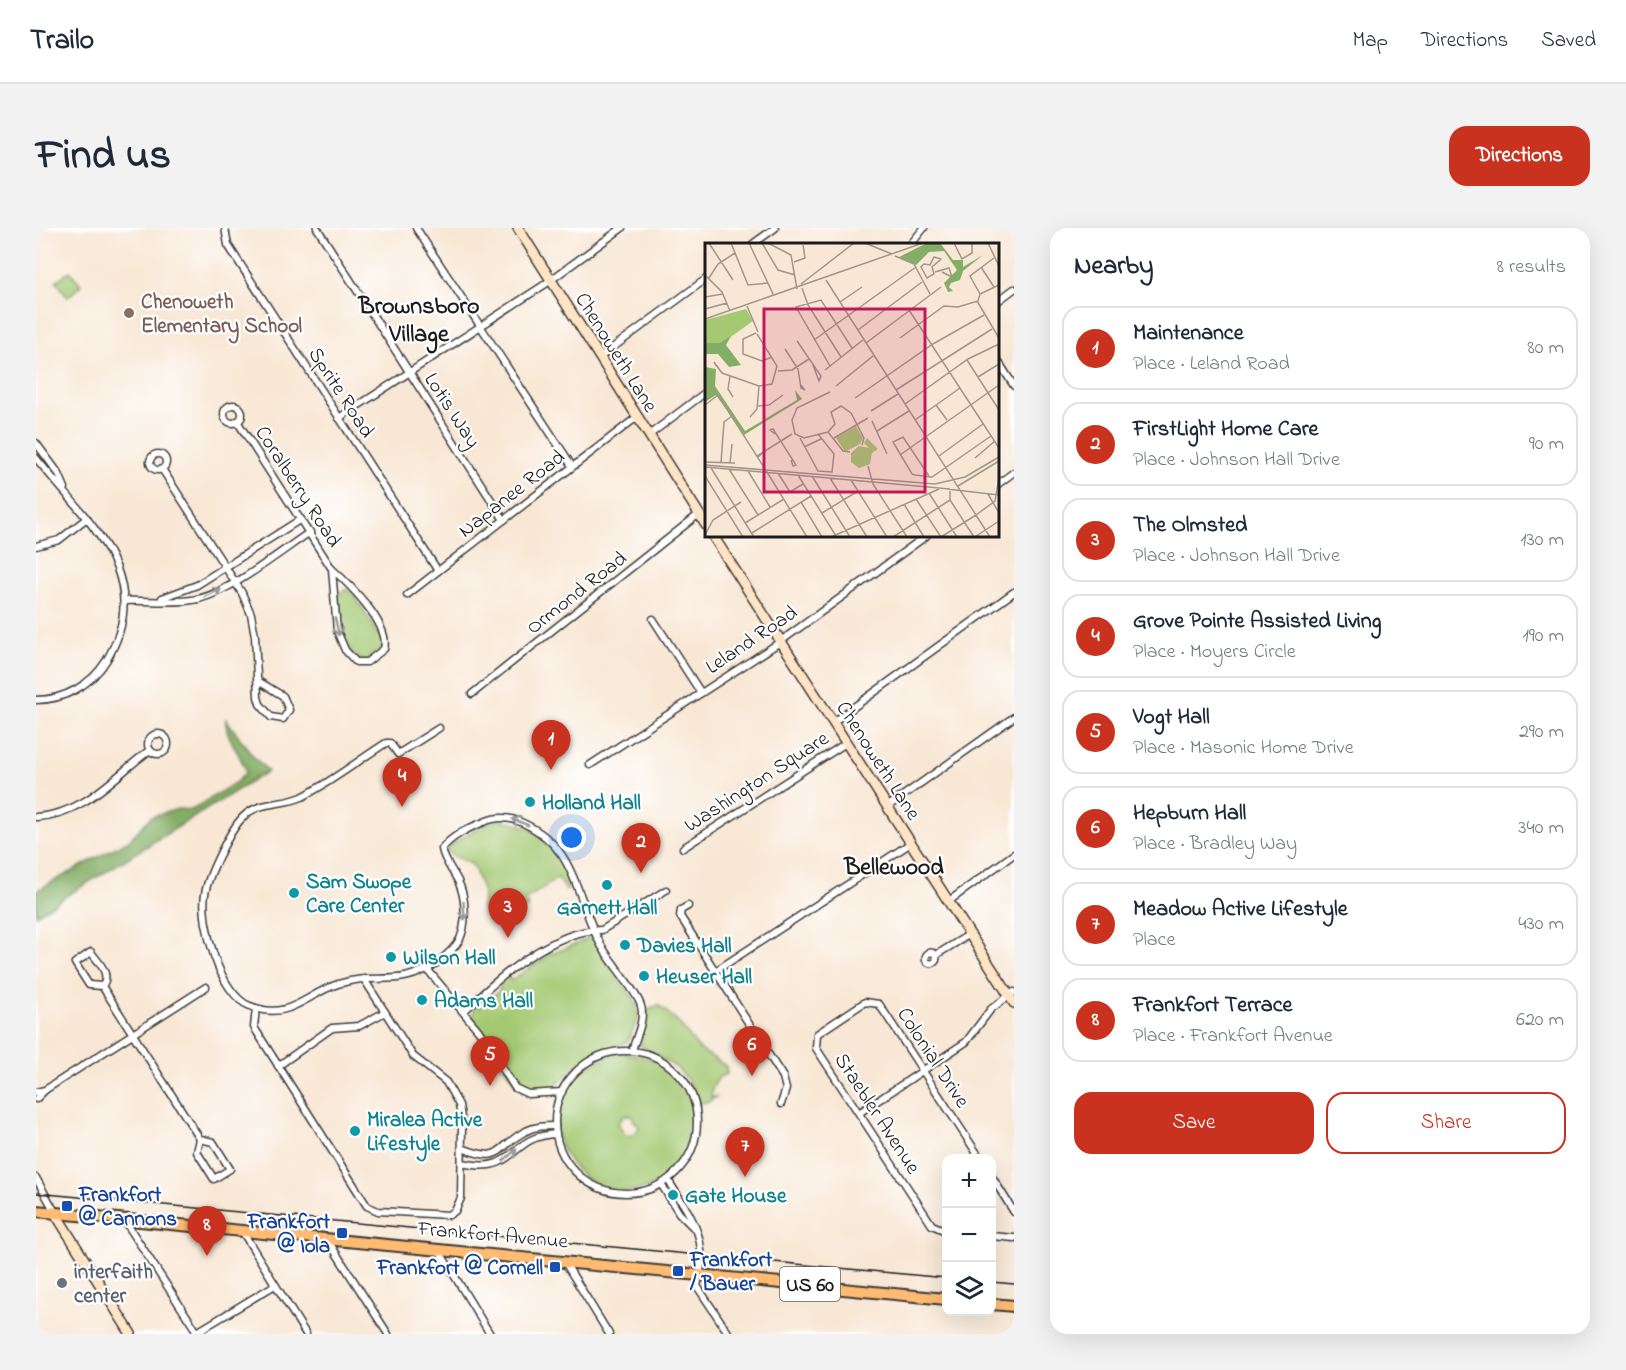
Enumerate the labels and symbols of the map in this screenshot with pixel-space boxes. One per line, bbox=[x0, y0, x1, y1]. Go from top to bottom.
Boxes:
inset map bbox=[705, 243, 999, 537]
street label: Chenoweth Lane bbox=[566, 287, 665, 419]
place label: Chenoweth Elementary School bbox=[141, 288, 303, 344]
district label: Brownsboro Village bbox=[358, 290, 479, 354]
marker: Chenoweth Elementary School bbox=[122, 306, 136, 320]
street label: Sprite Road bbox=[300, 342, 381, 444]
street label: Lotis Way bbox=[414, 367, 487, 456]
street label: Coralberry Road bbox=[245, 420, 348, 555]
street label: Napanee Road bbox=[452, 443, 572, 546]
street label: Ormond Road bbox=[520, 545, 634, 643]
one-way arrow bbox=[204, 586, 222, 598]
street label: Leland Road bbox=[700, 599, 804, 682]
one-way arrow bbox=[331, 618, 343, 637]
street label: Chenoweth Lane bbox=[828, 696, 927, 827]
pin: 1 bbox=[532, 720, 570, 770]
street label: Washington Square bbox=[679, 724, 837, 842]
pin: 4 bbox=[382, 758, 422, 807]
place label: Holland Hall bbox=[542, 789, 641, 819]
marker: Holland Hall bbox=[523, 795, 537, 809]
one-way arrow bbox=[511, 816, 530, 827]
your location bbox=[557, 823, 586, 852]
pin: 2 bbox=[622, 824, 660, 873]
district label: Bellewood bbox=[843, 851, 944, 886]
place label: Sam Swope Care Center bbox=[306, 868, 412, 922]
marker: Garnett Hall bbox=[600, 878, 614, 892]
marker: Sam Swope Care Center bbox=[287, 886, 301, 900]
pin: 3 bbox=[488, 888, 528, 938]
place label: Garnett Hall bbox=[557, 894, 658, 924]
one-way arrow bbox=[458, 901, 469, 921]
place label: Davies Hall bbox=[636, 932, 732, 962]
marker: Davies Hall bbox=[618, 938, 632, 952]
place label: Wilson Hall bbox=[403, 944, 496, 974]
marker: Wilson Hall bbox=[384, 950, 398, 964]
place label: Heuser Hall bbox=[656, 963, 752, 993]
marker: Heuser Hall bbox=[637, 969, 651, 983]
place label: Adams Hall bbox=[434, 987, 533, 1017]
marker: Adams Hall bbox=[415, 993, 429, 1007]
street label: Colonial Drive bbox=[889, 1002, 976, 1115]
pin: 6 bbox=[732, 1026, 772, 1076]
pin: 5 bbox=[470, 1036, 510, 1086]
street label: Staebler Avenue bbox=[826, 1048, 927, 1181]
place label: Miralea Active Lifestyle bbox=[367, 1106, 483, 1162]
marker: Miralea Active Lifestyle bbox=[348, 1124, 362, 1138]
pin: 7 bbox=[726, 1128, 764, 1177]
one-way arrow bbox=[503, 1148, 518, 1162]
place label: Frankfort @ Cannons bbox=[78, 1181, 177, 1235]
place label: Gate House bbox=[685, 1182, 787, 1212]
marker: Gate House bbox=[666, 1188, 680, 1202]
marker: Frankfort @ Cannons bbox=[60, 1199, 74, 1213]
pin: 8 bbox=[188, 1206, 226, 1256]
place label: Frankfort @ Iola bbox=[247, 1208, 331, 1262]
street label: Frankfort Avenue bbox=[416, 1214, 570, 1258]
marker: Frankfort @ Iola bbox=[335, 1226, 349, 1240]
place label: Frankfort / Bauer bbox=[689, 1246, 773, 1300]
place label: Frankfort @ Cornell bbox=[376, 1253, 543, 1284]
place label: interfaith center bbox=[74, 1258, 153, 1312]
marker: Frankfort @ Cornell bbox=[548, 1260, 562, 1274]
marker: Frankfort / Bauer bbox=[671, 1264, 685, 1278]
road number: US 60 bbox=[780, 1267, 840, 1301]
marker: interfaith center bbox=[55, 1276, 69, 1290]

